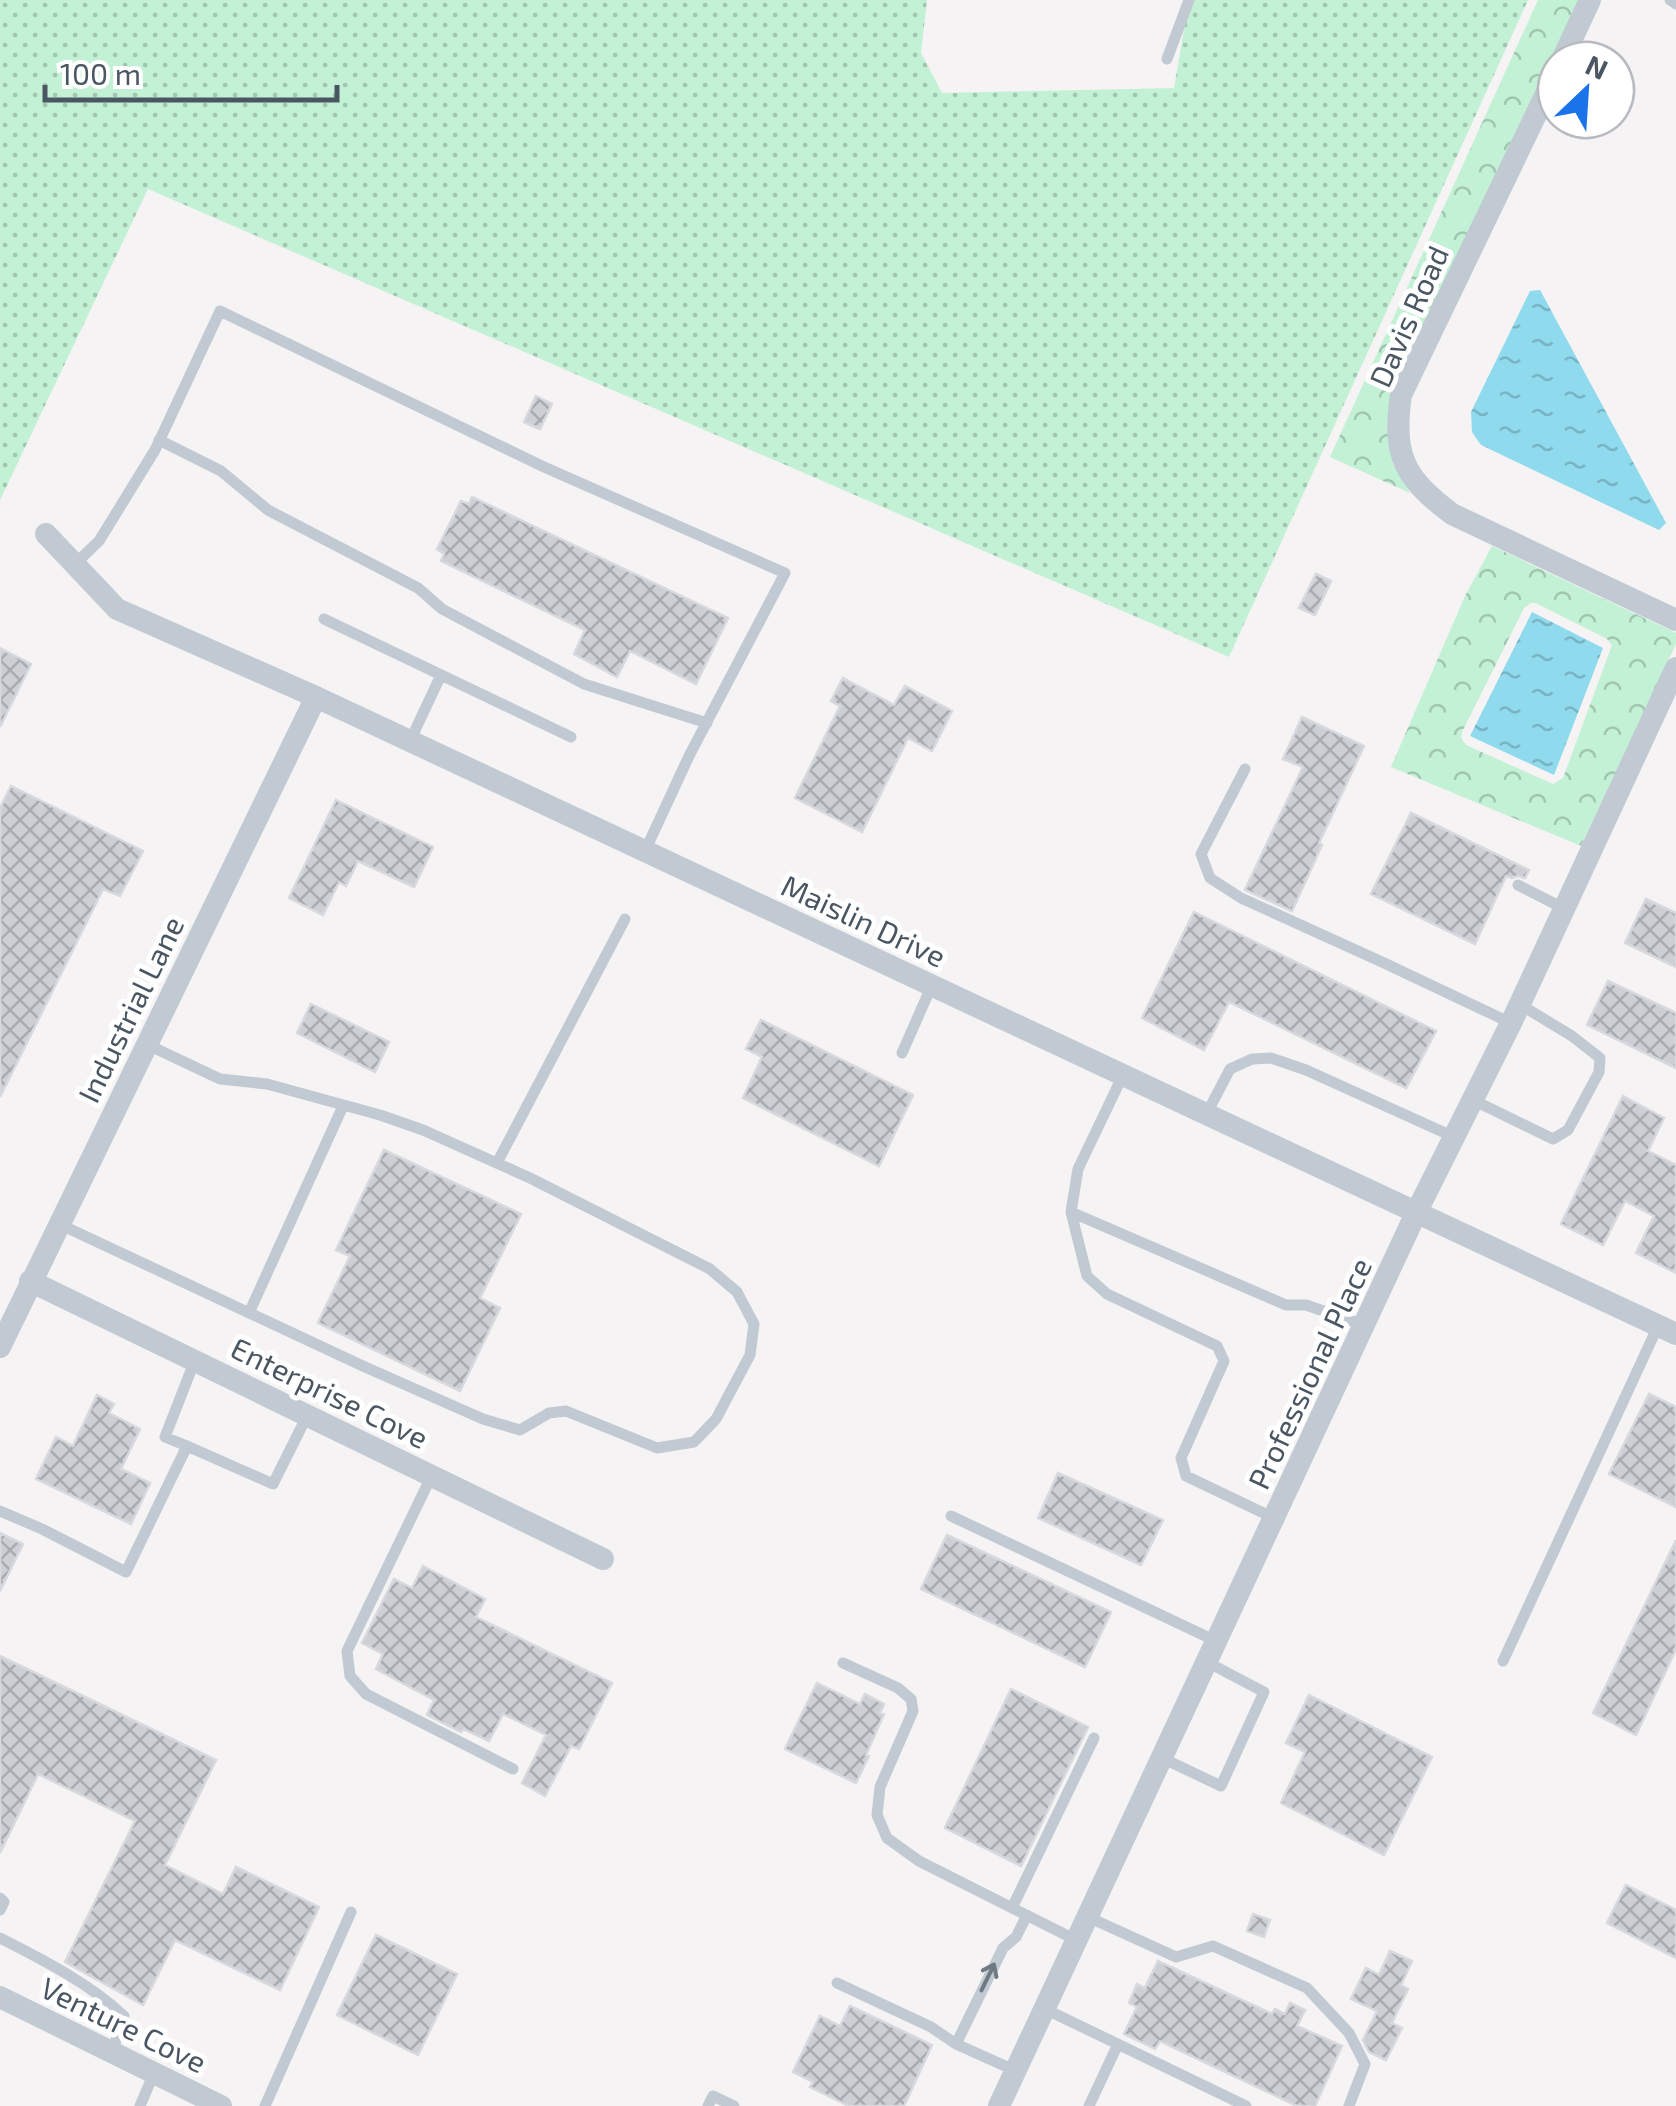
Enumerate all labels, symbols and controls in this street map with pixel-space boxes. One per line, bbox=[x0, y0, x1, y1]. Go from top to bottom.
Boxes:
scale bar bbox=[45, 40, 338, 102]
north arrow bbox=[1536, 40, 1636, 140]
text: N bbox=[1581, 47, 1613, 86]
text: 100 m bbox=[60, 55, 141, 91]
street label: Davis Road bbox=[1361, 240, 1455, 392]
street label: Maislin Drive bbox=[776, 866, 952, 974]
street label: Industrial Lane bbox=[69, 910, 191, 1108]
street label: Professional Place bbox=[1240, 1252, 1378, 1494]
street label: Enterprise Cove bbox=[226, 1329, 434, 1455]
one-way arrow bbox=[980, 1963, 999, 1993]
street label: Venture Cove bbox=[35, 1968, 213, 2080]

